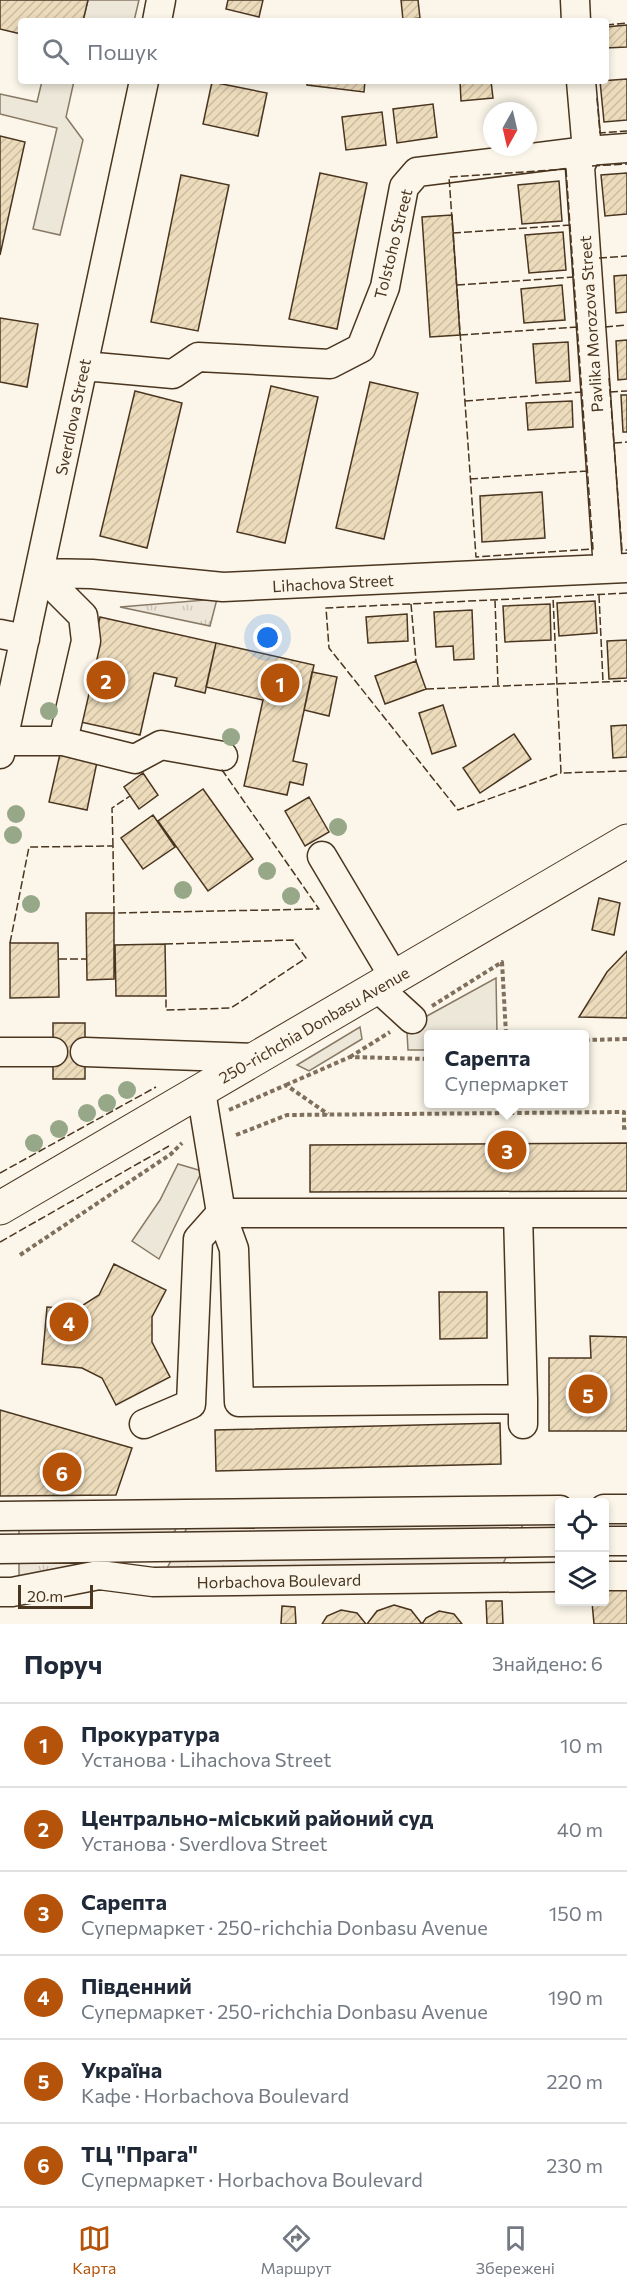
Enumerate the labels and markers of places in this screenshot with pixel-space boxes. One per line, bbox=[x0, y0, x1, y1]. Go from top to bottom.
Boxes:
pin: 2 bbox=[86, 658, 126, 702]
pin: 1 bbox=[260, 660, 300, 706]
pin: 3 bbox=[488, 1128, 526, 1172]
pin: 4 bbox=[50, 1300, 88, 1344]
pin: 5 bbox=[568, 1372, 608, 1416]
pin: 6 bbox=[42, 1450, 82, 1494]

